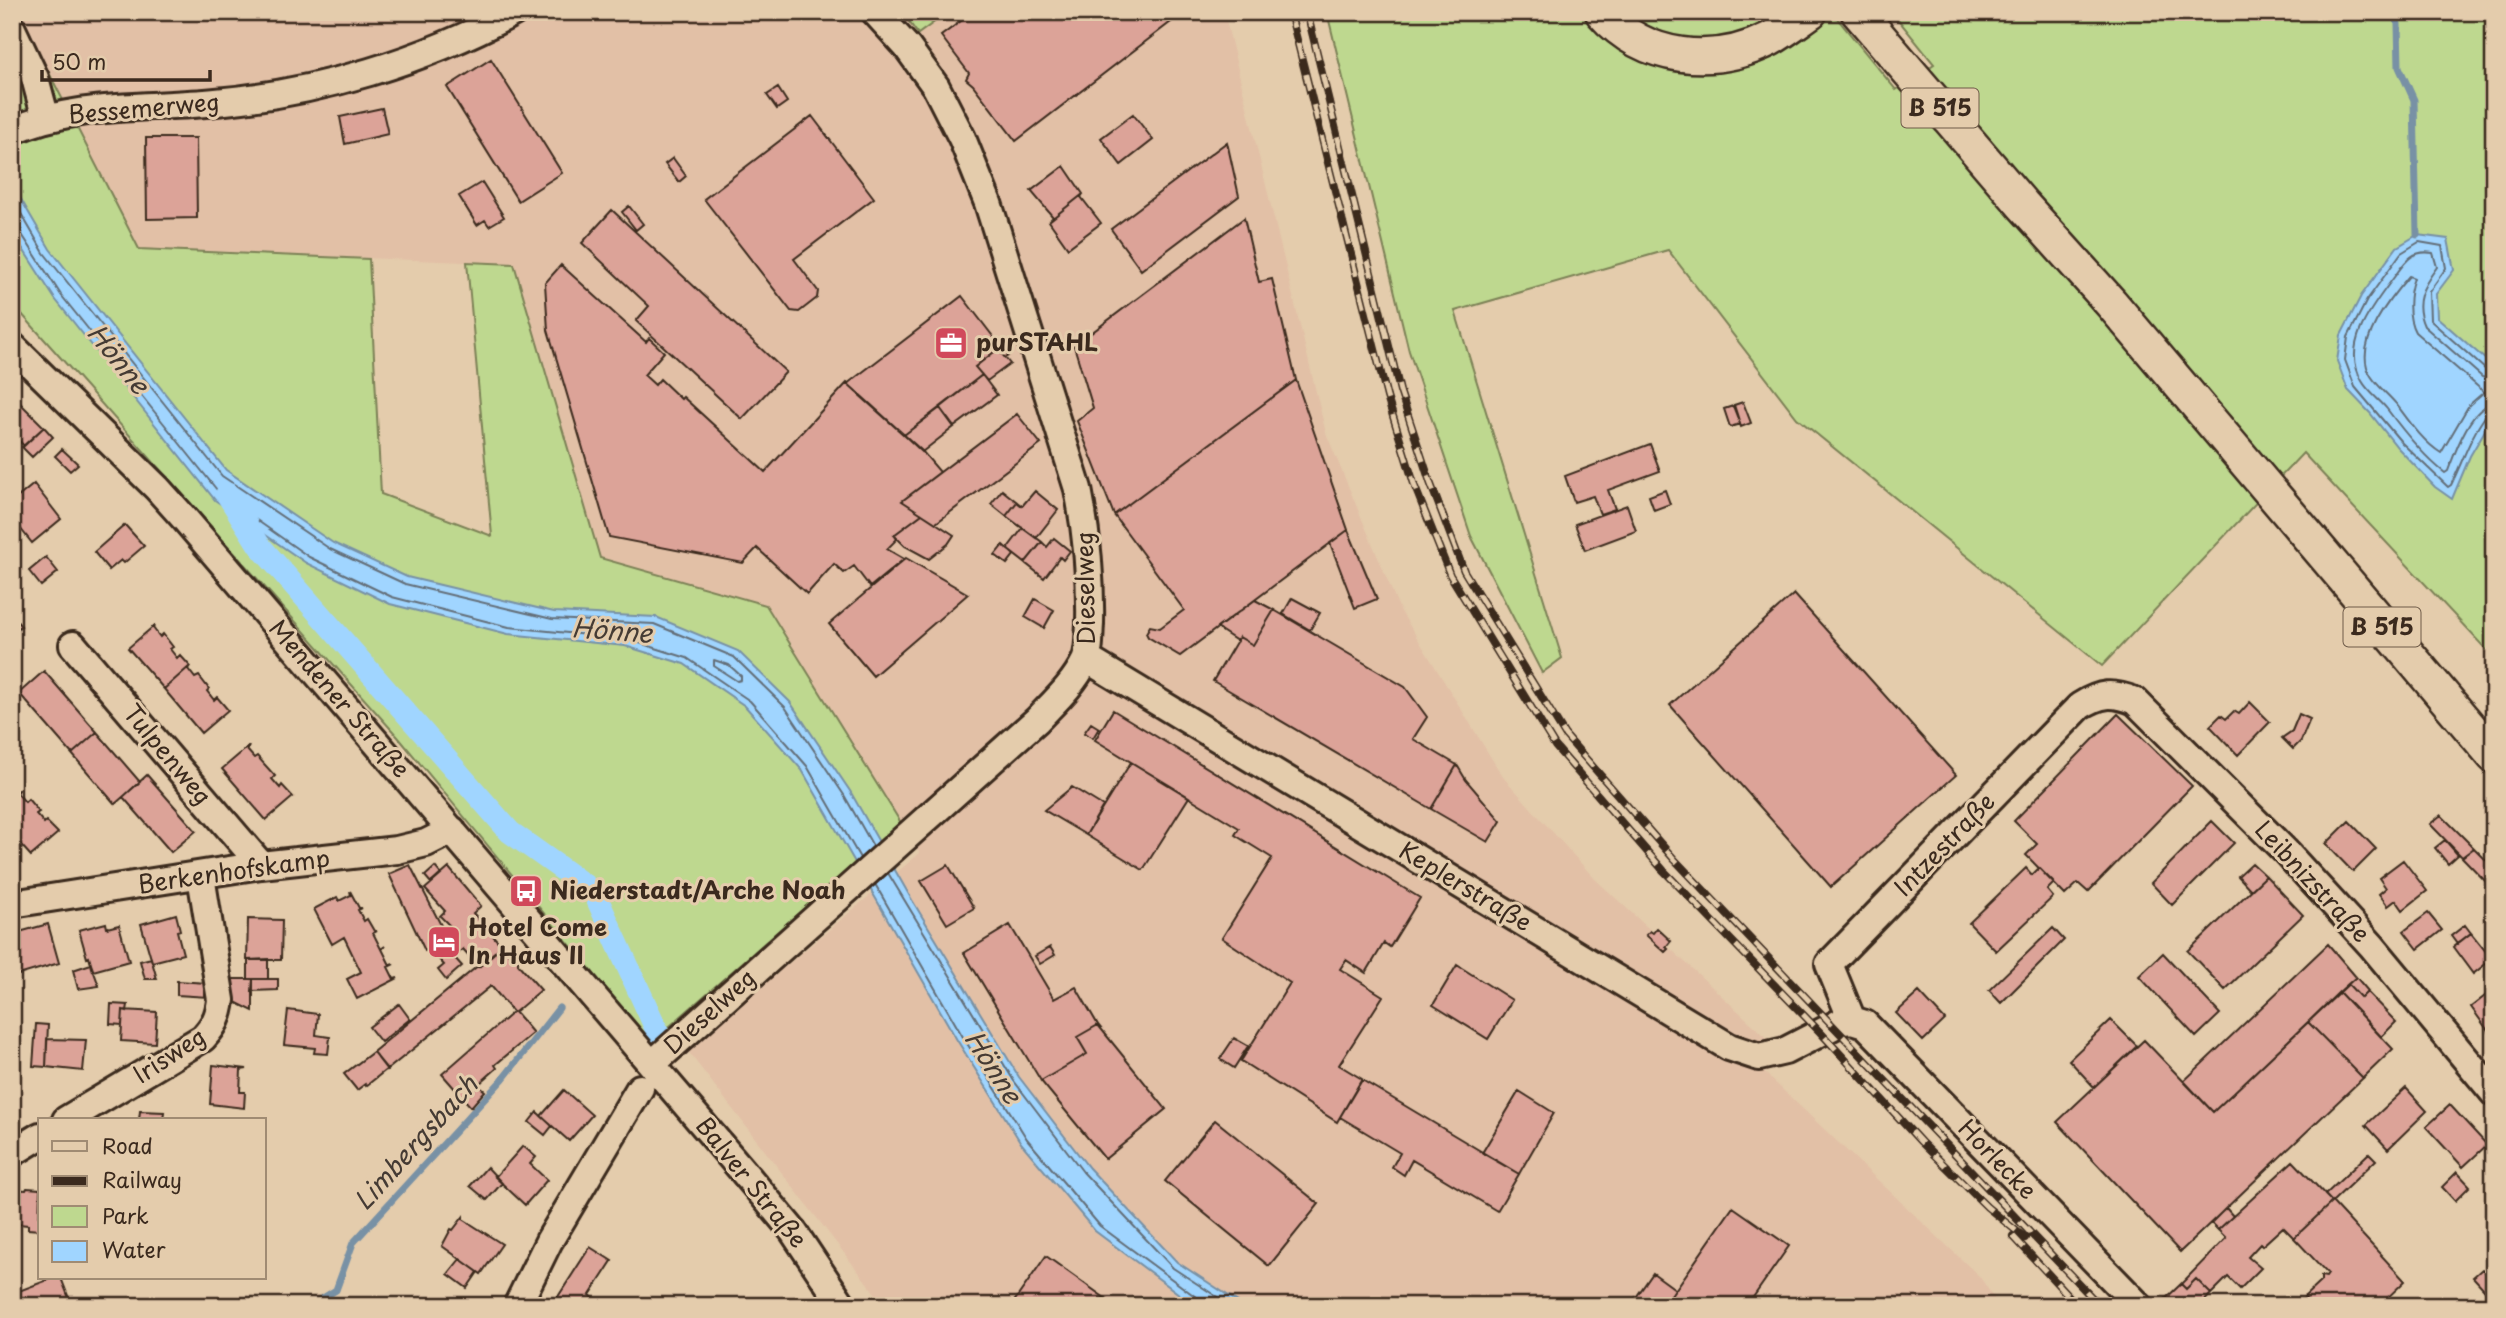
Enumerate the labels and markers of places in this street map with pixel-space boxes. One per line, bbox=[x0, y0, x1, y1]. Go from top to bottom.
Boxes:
place label: purSTAHL bbox=[976, 323, 1098, 359]
office icon: purSTAHL bbox=[932, 324, 970, 362]
place label: Niederstadt/Arche Noah bbox=[550, 871, 846, 907]
bus stop icon: Niederstadt/Arche Noah bbox=[507, 872, 545, 910]
place label: Hotel Come In Haus II bbox=[468, 908, 607, 972]
hotel icon: Hotel Come In Haus II bbox=[425, 923, 463, 961]

